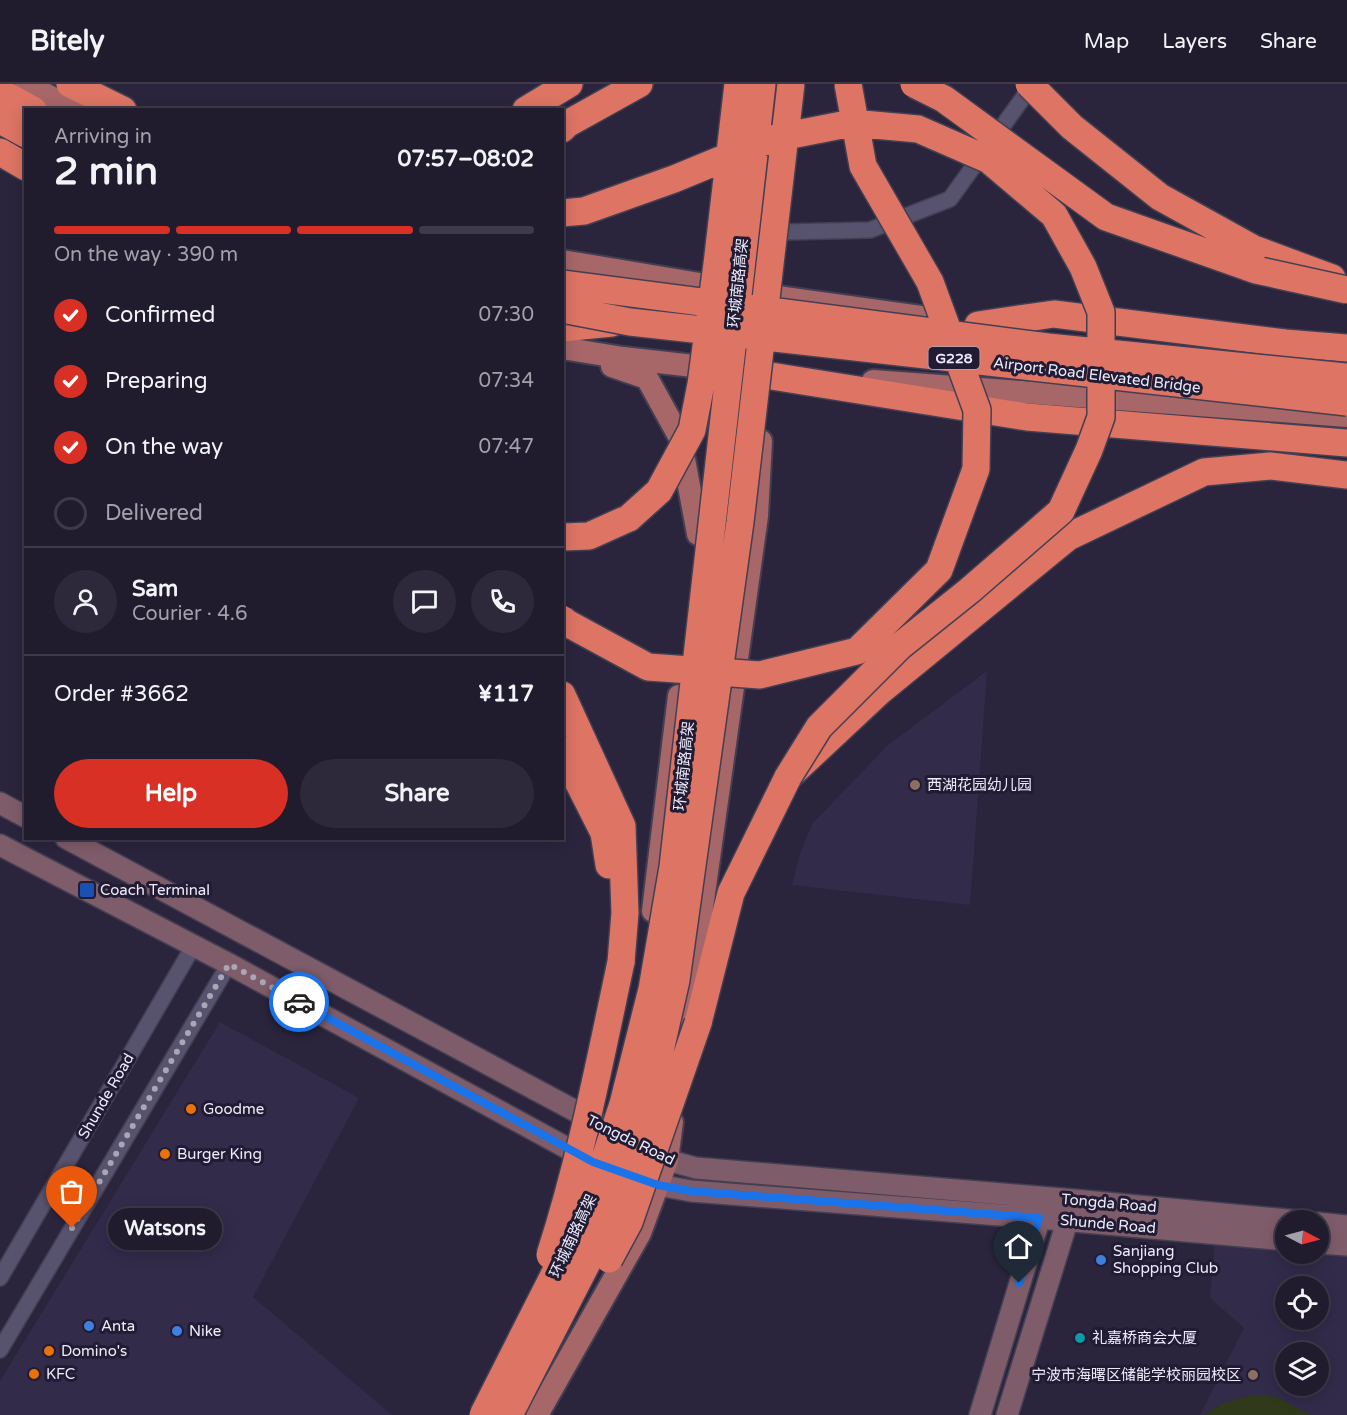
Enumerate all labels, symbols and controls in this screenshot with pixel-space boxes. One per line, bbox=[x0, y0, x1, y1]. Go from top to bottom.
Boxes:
text: Bitely bbox=[30, 24, 105, 58]
text: Map bbox=[1084, 29, 1129, 54]
text: Layers bbox=[1162, 29, 1227, 54]
text: Share bbox=[1260, 29, 1317, 54]
text: Arriving in bbox=[54, 125, 152, 149]
text: 07:57–08:02 bbox=[397, 146, 534, 172]
text: 2 min bbox=[54, 148, 158, 195]
street label: 环城南路高架 bbox=[724, 237, 752, 329]
text: On the way · 390 m bbox=[54, 243, 238, 267]
icon: check bbox=[54, 299, 87, 332]
text: Confirmed bbox=[105, 302, 215, 328]
text: 07:30 bbox=[479, 303, 534, 327]
road number: G228 bbox=[928, 347, 980, 369]
street label: Airport Road Elevated Bridge bbox=[992, 353, 1202, 397]
icon: check bbox=[54, 365, 87, 398]
text: Preparing bbox=[105, 368, 208, 394]
text: 07:34 bbox=[479, 369, 534, 393]
icon: check bbox=[54, 431, 87, 464]
text: On the way bbox=[105, 434, 223, 460]
text: 07:47 bbox=[479, 435, 534, 459]
text: Delivered bbox=[105, 500, 203, 526]
button: person bbox=[54, 570, 117, 633]
button: chat bbox=[393, 570, 456, 633]
button: phone bbox=[471, 570, 534, 633]
text: Sam bbox=[132, 576, 178, 602]
text: Courier · 4.6 bbox=[132, 602, 247, 626]
text: Order #3662 bbox=[54, 681, 189, 707]
text: ¥117 bbox=[478, 681, 534, 707]
street label: 环城南路高架 bbox=[670, 720, 698, 812]
button: Help bbox=[54, 759, 288, 828]
button: Share bbox=[300, 759, 534, 828]
place label: 西湖花园幼儿园 bbox=[927, 776, 1032, 794]
marker: 西湖花园幼儿园 bbox=[908, 778, 922, 792]
marker: Coach Terminal bbox=[78, 881, 96, 899]
place label: Coach Terminal bbox=[100, 881, 210, 899]
courier bbox=[269, 972, 329, 1032]
icon: car bbox=[283, 986, 316, 1019]
street label: Shunde Road bbox=[74, 1050, 138, 1142]
place label: Goodme bbox=[203, 1100, 264, 1118]
marker: Goodme bbox=[184, 1102, 198, 1116]
street label: Tongda Road bbox=[584, 1111, 678, 1169]
place label: Burger King bbox=[177, 1145, 262, 1163]
marker: Burger King bbox=[158, 1147, 172, 1161]
pin bbox=[46, 1166, 97, 1228]
icon: bag bbox=[55, 1175, 88, 1208]
street label: Tongda Road bbox=[1061, 1190, 1157, 1216]
street label: 环城南路高架 bbox=[546, 1191, 600, 1281]
callout: Watsons bbox=[108, 1207, 222, 1249]
north arrow bbox=[1275, 1210, 1329, 1264]
map controls bbox=[1275, 1210, 1329, 1396]
street label: Shunde Road bbox=[1059, 1211, 1157, 1237]
text: Watsons bbox=[124, 1217, 206, 1241]
pin bbox=[993, 1221, 1044, 1283]
icon: home bbox=[1002, 1230, 1035, 1263]
place label: Sanjiang Shopping Club bbox=[1113, 1242, 1218, 1277]
marker: Sanjiang Shopping Club bbox=[1094, 1253, 1108, 1267]
button: locate bbox=[1275, 1276, 1329, 1330]
place label: Anta bbox=[101, 1317, 135, 1335]
marker: Anta bbox=[82, 1319, 96, 1333]
place label: Nike bbox=[189, 1322, 221, 1340]
marker: Nike bbox=[170, 1324, 184, 1338]
place label: 礼嘉桥商会大厦 bbox=[1092, 1329, 1197, 1347]
marker: 礼嘉桥商会大厦 bbox=[1073, 1331, 1087, 1345]
place label: Domino's bbox=[61, 1342, 127, 1360]
button: layers bbox=[1275, 1342, 1329, 1396]
marker: Domino's bbox=[42, 1344, 56, 1358]
place label: KFC bbox=[46, 1365, 75, 1383]
place label: 宁波市海曙区储能学校丽园校区 bbox=[1031, 1366, 1241, 1384]
marker: KFC bbox=[27, 1367, 41, 1381]
marker: 宁波市海曙区储能学校丽园校区 bbox=[1246, 1368, 1260, 1382]

